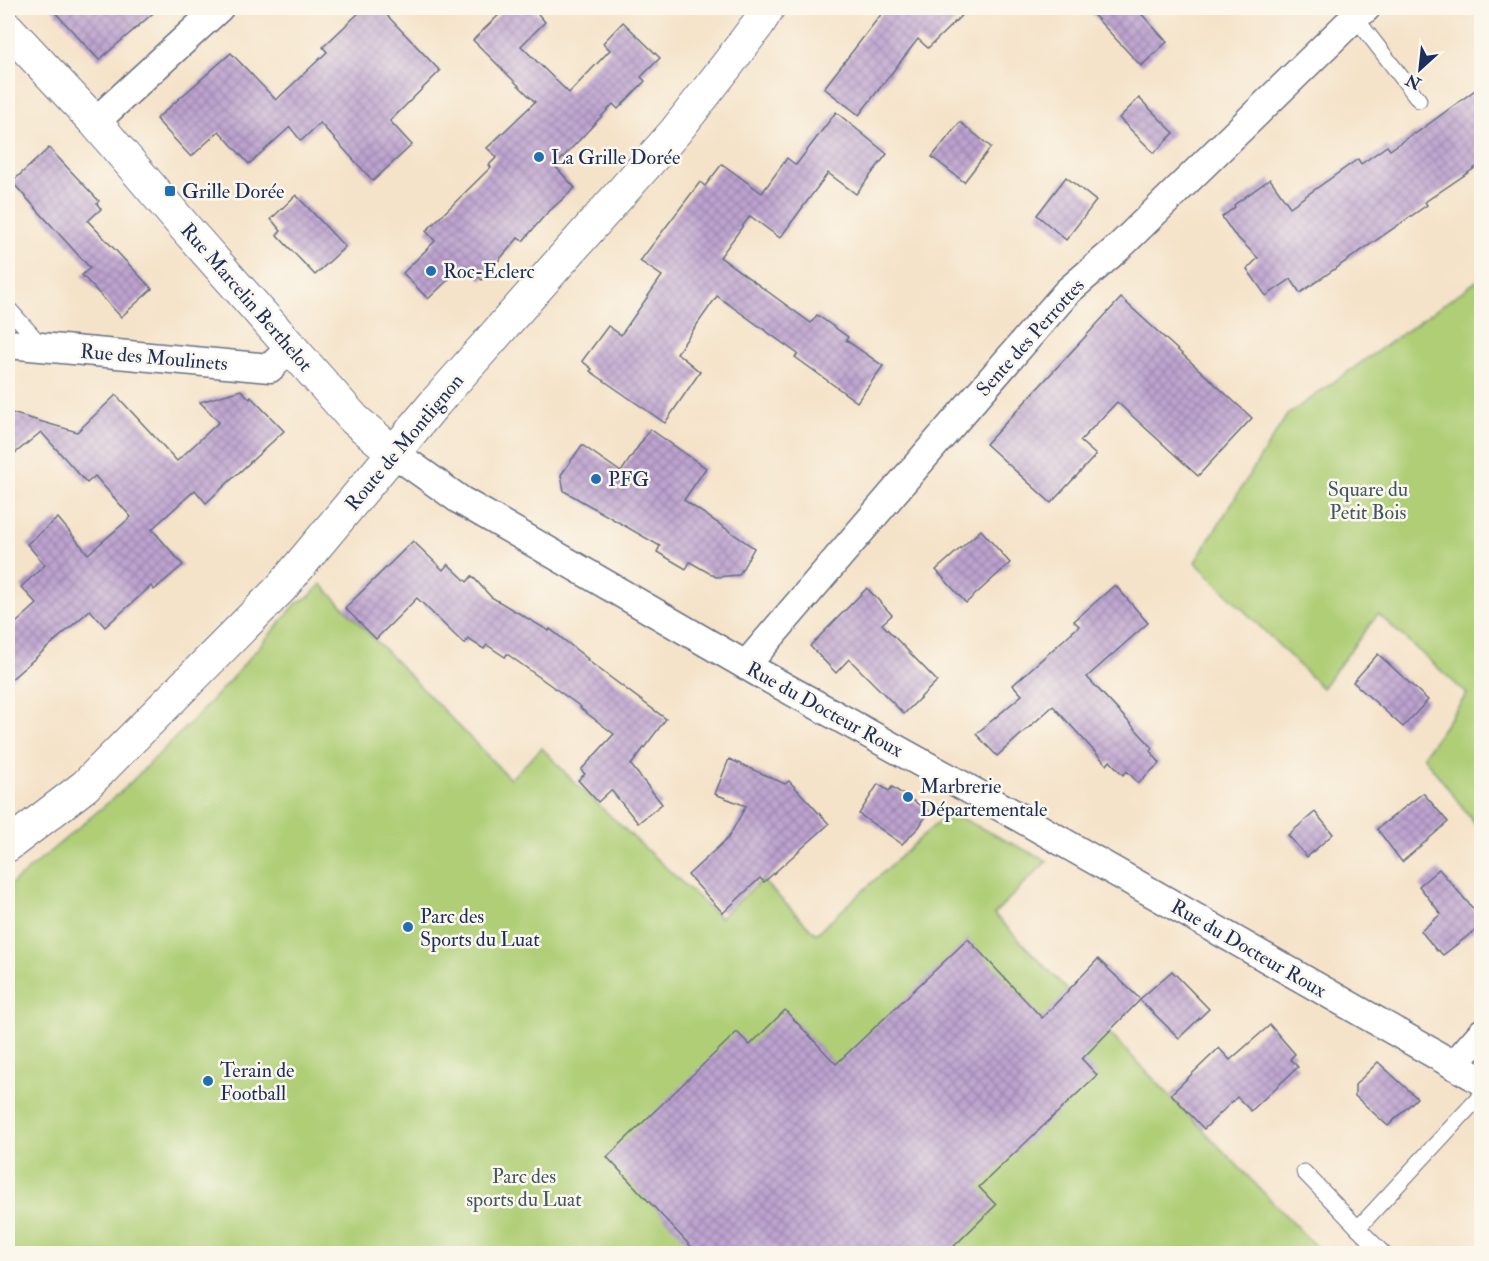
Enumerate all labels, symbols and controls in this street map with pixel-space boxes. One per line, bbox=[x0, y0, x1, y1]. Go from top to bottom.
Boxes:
north arrow bbox=[1390, 39, 1450, 99]
text: N bbox=[1402, 69, 1425, 94]
place label: La Grille Dorée bbox=[551, 145, 680, 170]
marker: La Grille Dorée bbox=[532, 150, 546, 164]
place label: Grille Dorée bbox=[182, 179, 284, 204]
marker: Grille Dorée bbox=[163, 184, 177, 198]
street label: Rue Marcelin Berthelot bbox=[175, 218, 318, 377]
place label: Roc-Eclerc bbox=[443, 259, 535, 284]
marker: Roc-Eclerc bbox=[424, 264, 438, 278]
street label: Sente des Perrottes bbox=[971, 273, 1090, 402]
street label: Rue des Moulinets bbox=[79, 339, 229, 376]
street label: Route de Montlignon bbox=[340, 369, 469, 516]
place label: PFG bbox=[608, 467, 649, 492]
marker: PFG bbox=[589, 472, 603, 486]
park label: Square du Petit Bois bbox=[1328, 477, 1408, 525]
street label: Rue du Docteur Roux bbox=[742, 656, 908, 763]
place label: Marbrerie Départementale bbox=[920, 774, 1047, 823]
marker: Marbrerie Départementale bbox=[901, 790, 915, 804]
street label: Rue du Docteur Roux bbox=[1167, 894, 1331, 1003]
place label: Parc des Sports du Luat bbox=[420, 904, 540, 953]
marker: Parc des Sports du Luat bbox=[401, 920, 415, 934]
place label: Terain de Football bbox=[220, 1058, 294, 1106]
marker: Terain de Football bbox=[201, 1074, 215, 1088]
park label: Parc des sports du Luat bbox=[466, 1164, 582, 1213]

